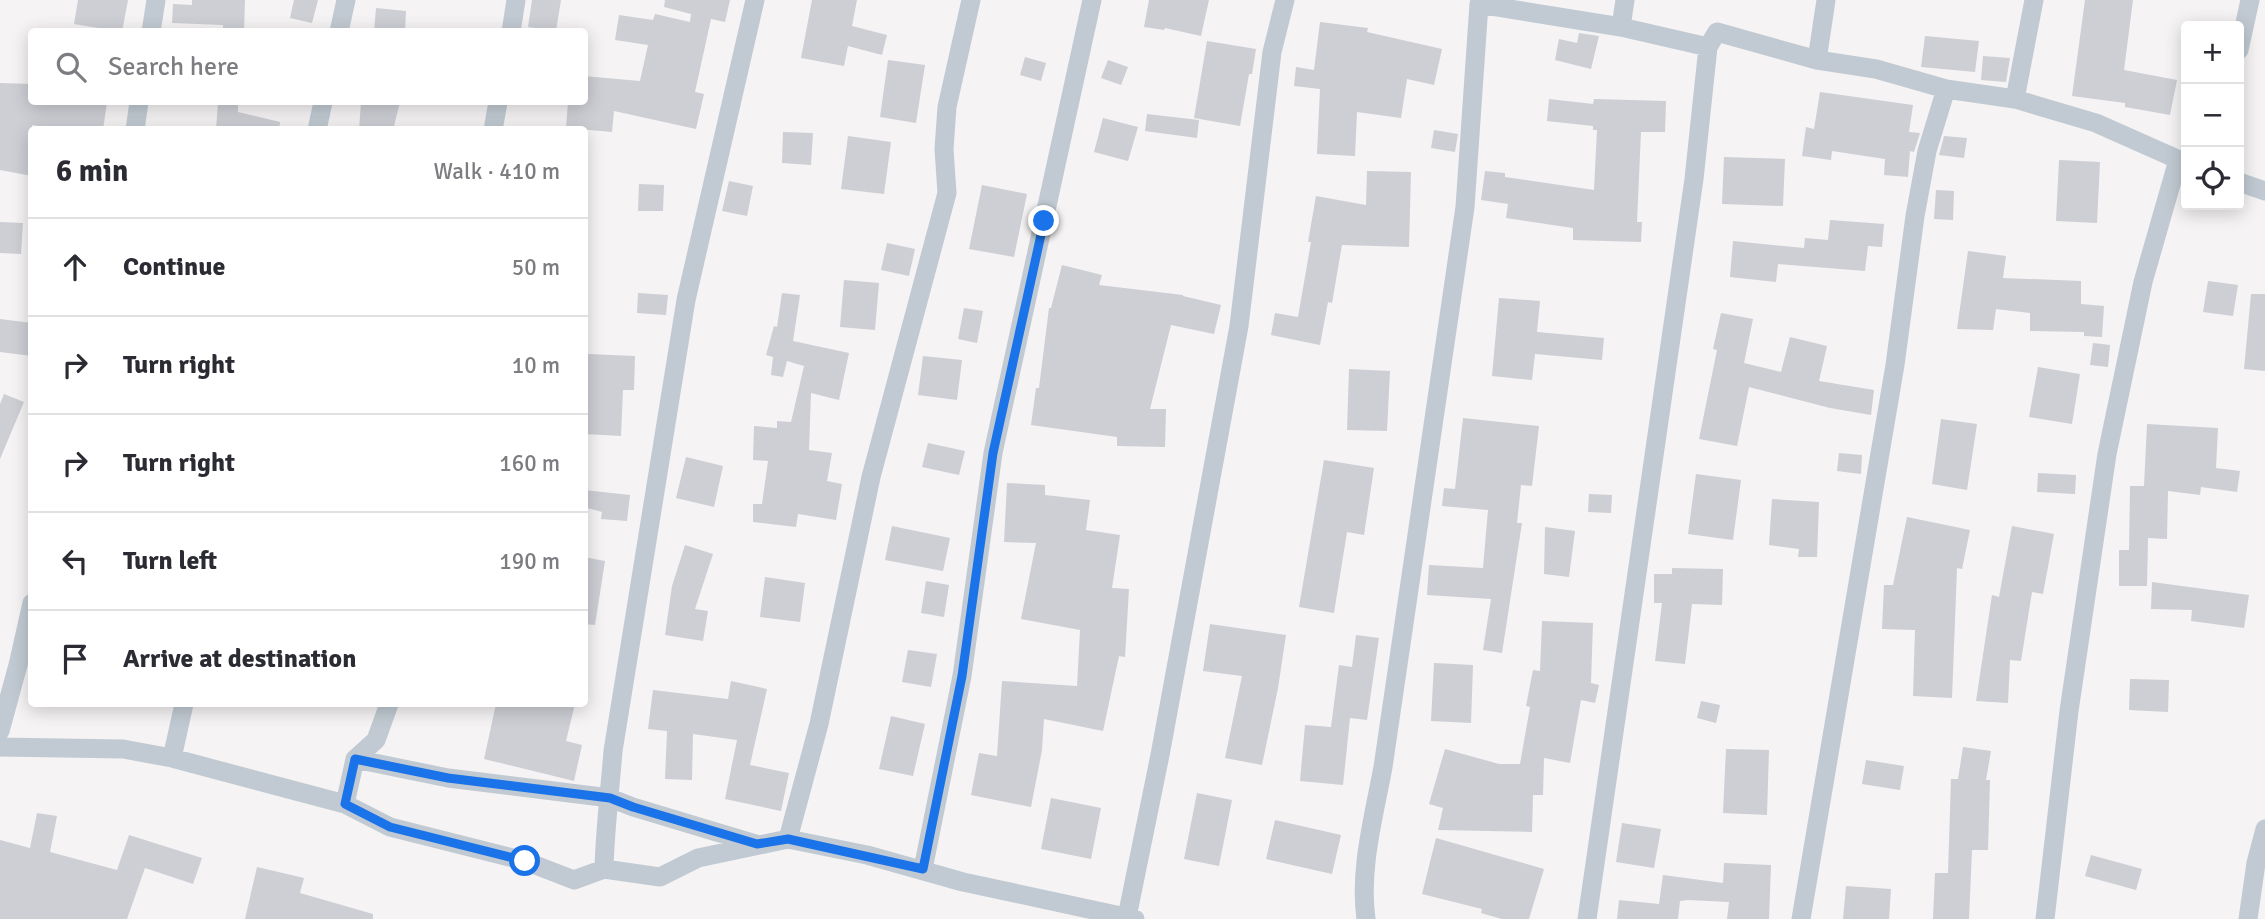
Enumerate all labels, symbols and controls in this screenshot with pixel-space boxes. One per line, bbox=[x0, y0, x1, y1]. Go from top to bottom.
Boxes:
map controls bbox=[2181, 21, 2244, 210]
button: + bbox=[2181, 21, 2244, 84]
search box bbox=[28, 28, 588, 105]
icon: search bbox=[52, 48, 90, 86]
text: Search here bbox=[108, 51, 239, 83]
button: − bbox=[2181, 84, 2244, 147]
button: locate bbox=[2181, 147, 2244, 210]
text: 6 min bbox=[56, 153, 128, 190]
text: Walk · 410 m bbox=[434, 157, 560, 186]
route end bbox=[1028, 205, 1059, 236]
icon: ahead bbox=[56, 248, 94, 286]
text: Continue bbox=[123, 251, 225, 283]
text: 50 m bbox=[512, 253, 560, 282]
icon: right bbox=[56, 346, 94, 384]
text: Turn right bbox=[123, 349, 235, 381]
text: 10 m bbox=[512, 351, 560, 380]
icon: right bbox=[56, 444, 94, 482]
text: Turn right bbox=[123, 447, 235, 479]
text: 160 m bbox=[499, 449, 560, 478]
icon: left bbox=[56, 542, 94, 580]
text: Turn left bbox=[123, 545, 217, 577]
text: 190 m bbox=[499, 547, 560, 576]
icon: arrive bbox=[56, 640, 94, 678]
text: Arrive at destination bbox=[123, 643, 356, 675]
route start bbox=[509, 845, 540, 876]

